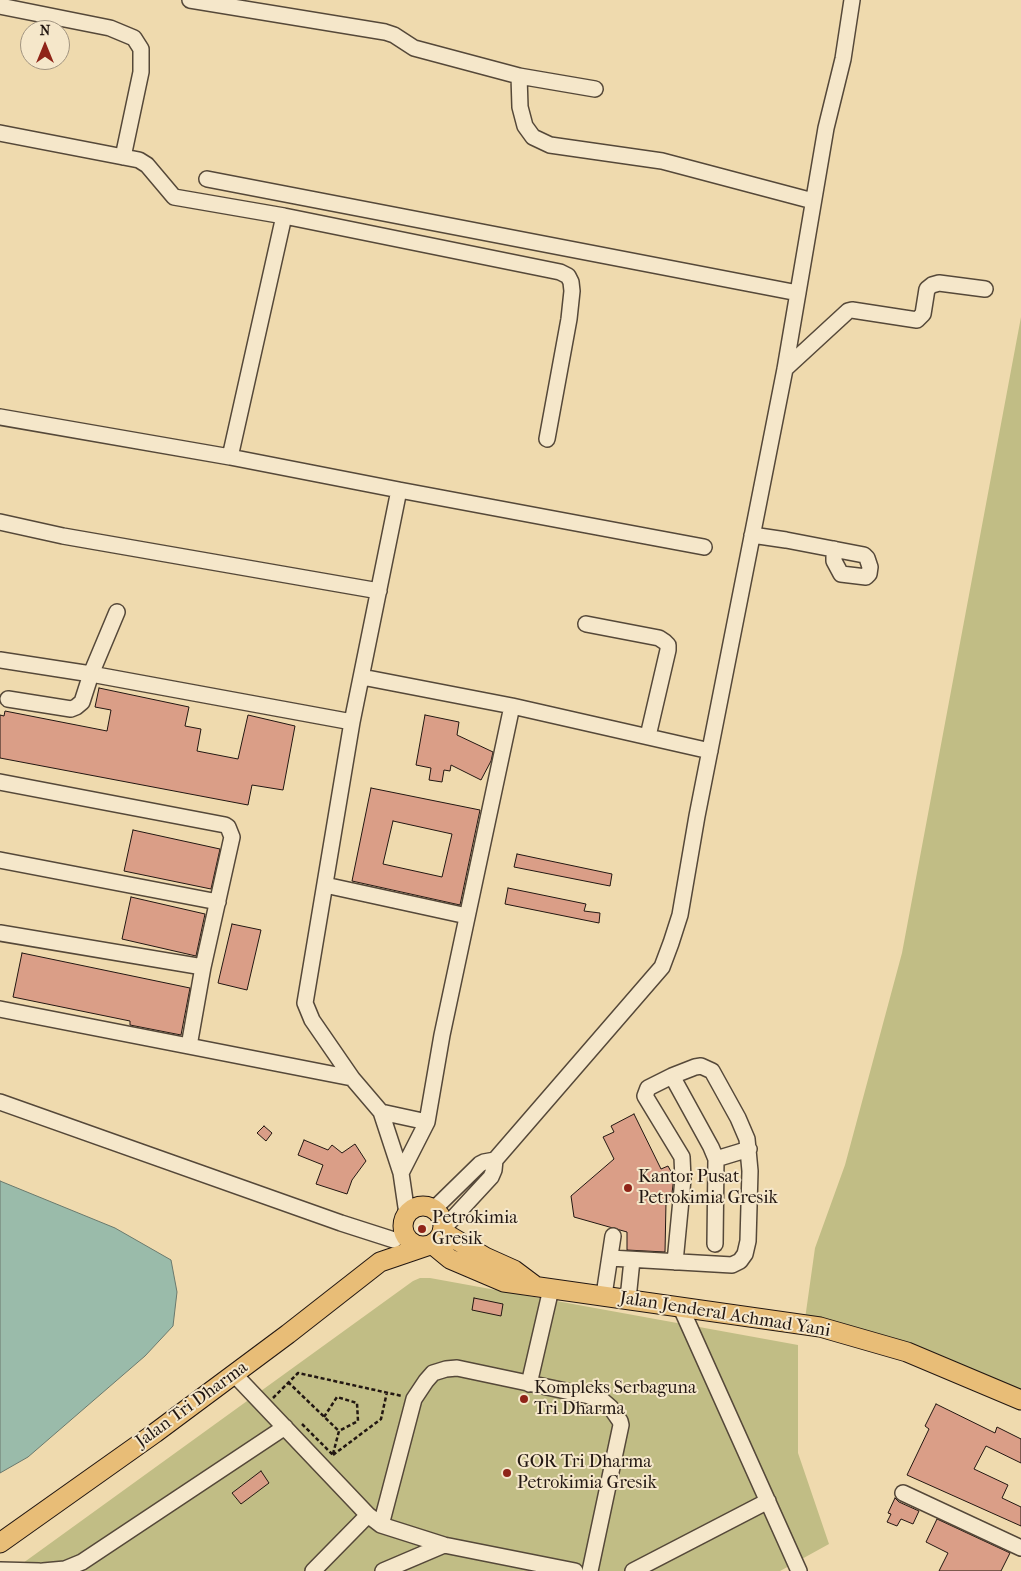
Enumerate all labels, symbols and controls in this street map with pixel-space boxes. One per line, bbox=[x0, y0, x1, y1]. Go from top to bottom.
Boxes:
north arrow bbox=[20, 20, 70, 70]
text: N bbox=[40, 22, 50, 39]
place label: Kantor Pusat Petrokimia Gresik bbox=[638, 1167, 778, 1210]
marker: Kantor Pusat Petrokimia Gresik bbox=[622, 1182, 634, 1194]
place label: Petrokimia Gresik bbox=[432, 1208, 518, 1250]
marker: Petrokimia Gresik bbox=[416, 1223, 428, 1235]
street label: Jalan Jenderal Achmad Yani bbox=[618, 1288, 832, 1342]
street label: Jalan Tri Dharma bbox=[132, 1357, 252, 1453]
place label: Kompleks Serbaguna Tri Dharma bbox=[534, 1378, 696, 1420]
marker: Kompleks Serbaguna Tri Dharma bbox=[518, 1393, 530, 1405]
place label: GOR Tri Dharma Petrokimia Gresik bbox=[517, 1452, 657, 1495]
marker: GOR Tri Dharma Petrokimia Gresik bbox=[501, 1467, 513, 1479]

